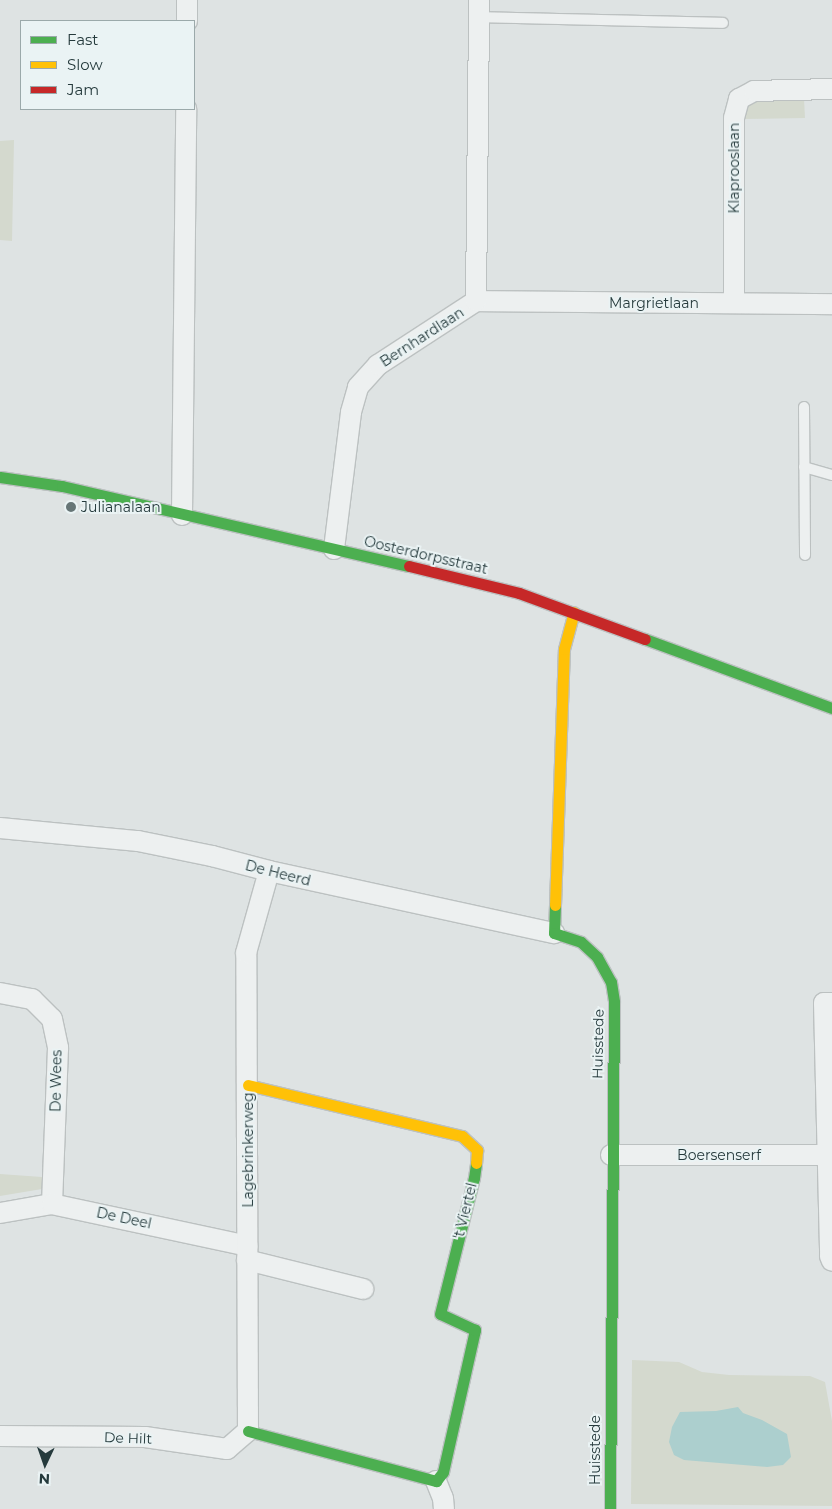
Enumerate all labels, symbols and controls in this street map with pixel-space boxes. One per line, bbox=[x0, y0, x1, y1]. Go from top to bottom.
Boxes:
legend bbox=[20, 20, 195, 110]
text: Fast bbox=[67, 30, 98, 49]
text: Slow bbox=[67, 55, 103, 74]
text: Jam bbox=[67, 80, 99, 99]
street label: Klaprooslaan bbox=[726, 122, 742, 214]
street label: Margrietlaan bbox=[609, 295, 699, 311]
street label: Bernhardlaan bbox=[377, 304, 467, 370]
place label: Julianalaan bbox=[81, 499, 161, 515]
marker: Julianalaan bbox=[65, 501, 77, 513]
street label: Oosterdorpsstraat bbox=[362, 533, 490, 577]
street label: De Heerd bbox=[244, 857, 312, 889]
street label: Huisstede bbox=[589, 1009, 607, 1079]
street label: De Wees bbox=[47, 1050, 65, 1112]
street label: Lagebrinkerweg bbox=[240, 1092, 256, 1208]
street label: Boersenserf bbox=[677, 1147, 761, 1163]
street label: 't Viertel bbox=[450, 1181, 480, 1241]
street label: De Deel bbox=[95, 1204, 153, 1232]
street label: Huisstede bbox=[587, 1415, 603, 1485]
street label: De Hilt bbox=[104, 1429, 152, 1447]
north arrow bbox=[20, 1439, 70, 1489]
text: N bbox=[38, 1470, 50, 1488]

